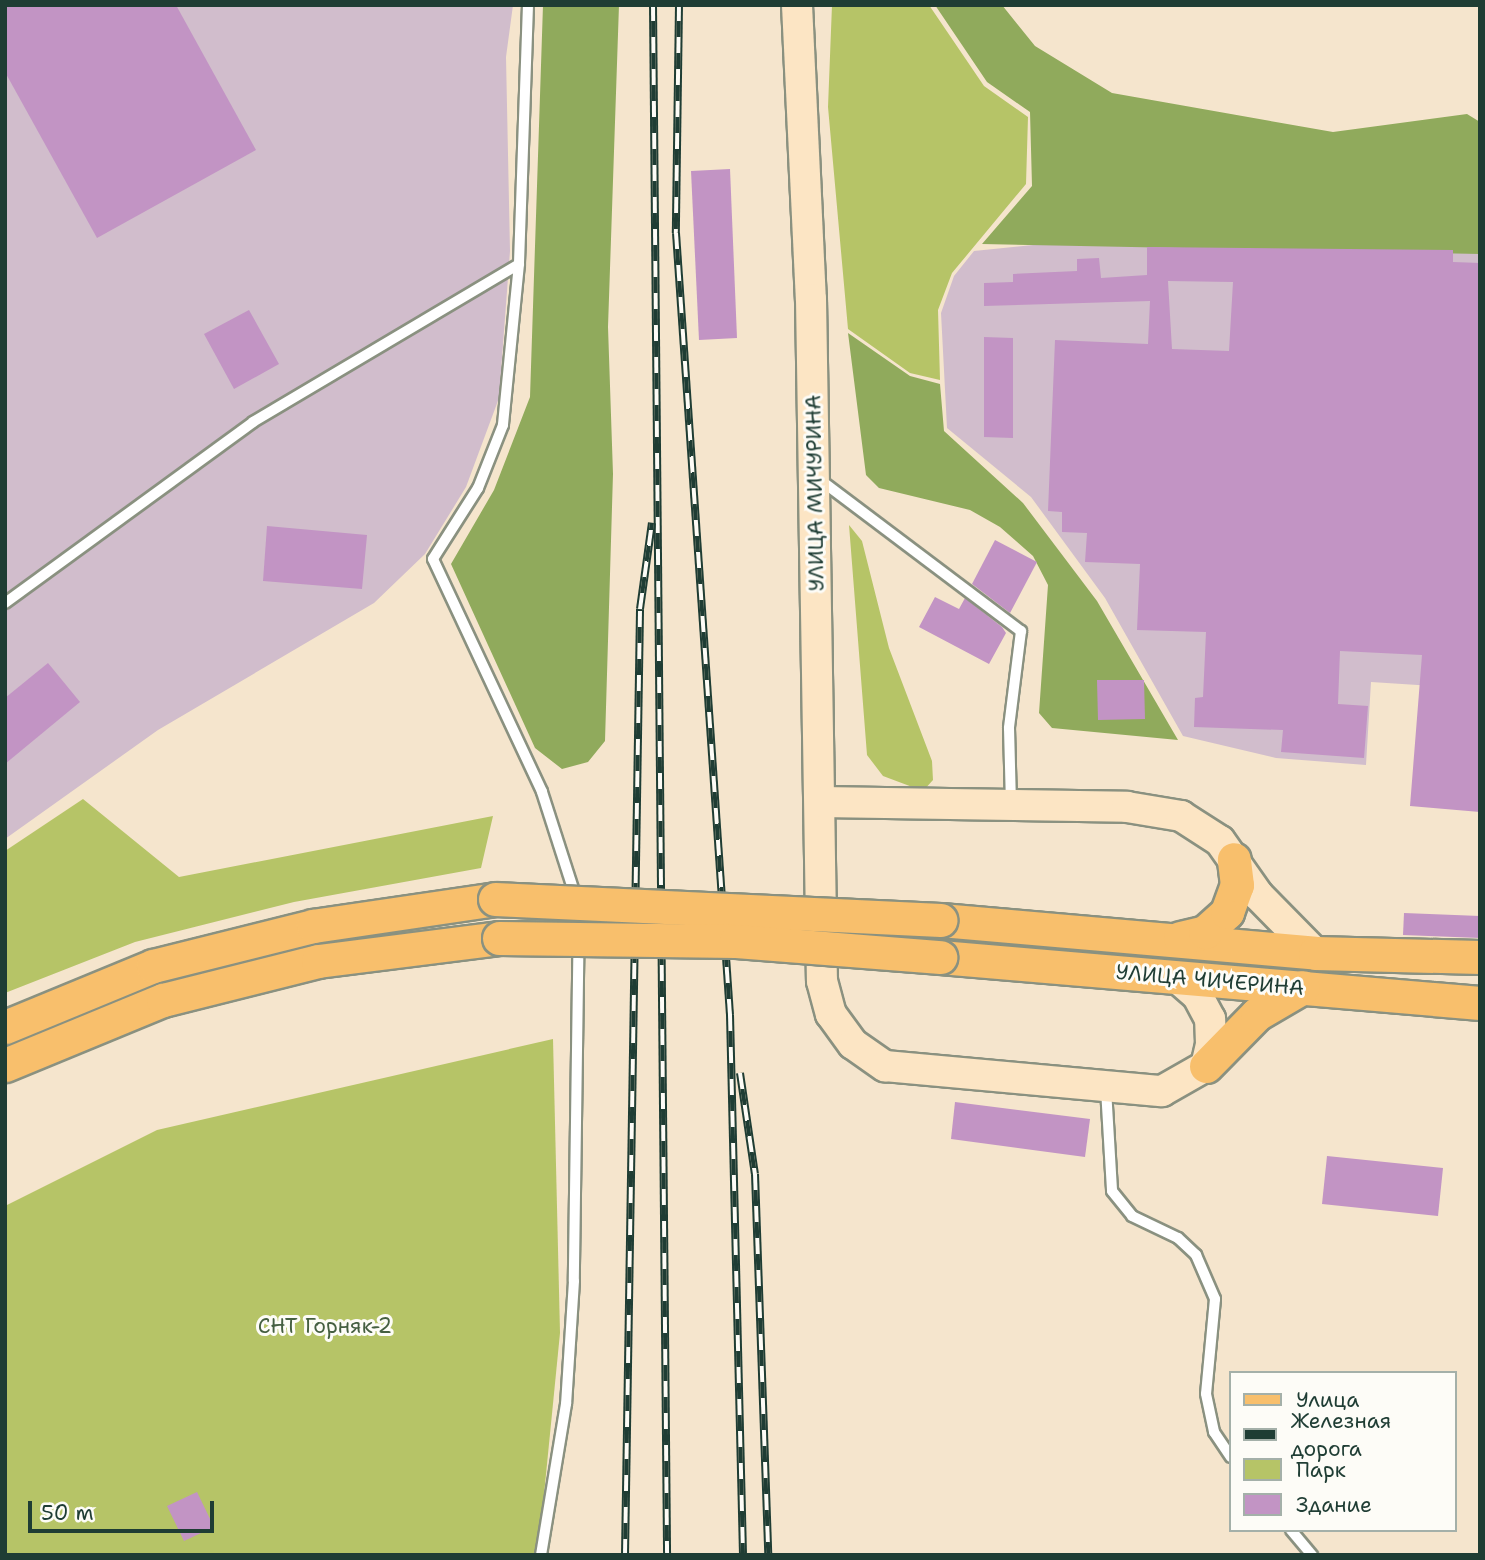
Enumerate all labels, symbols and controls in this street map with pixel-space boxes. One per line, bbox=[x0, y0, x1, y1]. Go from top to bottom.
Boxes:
street label: УЛИЦА МИЧУРИНА bbox=[801, 394, 829, 592]
street label: УЛИЦА ЧИЧЕРИНА bbox=[1115, 959, 1305, 1001]
park label: СНТ Горняк-2 bbox=[258, 1313, 392, 1339]
legend bbox=[1230, 1371, 1457, 1532]
text: Улица bbox=[1296, 1386, 1359, 1414]
text: Железная дорога bbox=[1291, 1407, 1391, 1463]
text: Парк bbox=[1296, 1456, 1346, 1484]
scale bar bbox=[32, 1486, 217, 1530]
text: Здание bbox=[1296, 1491, 1372, 1519]
text: 50 m bbox=[41, 1499, 94, 1527]

